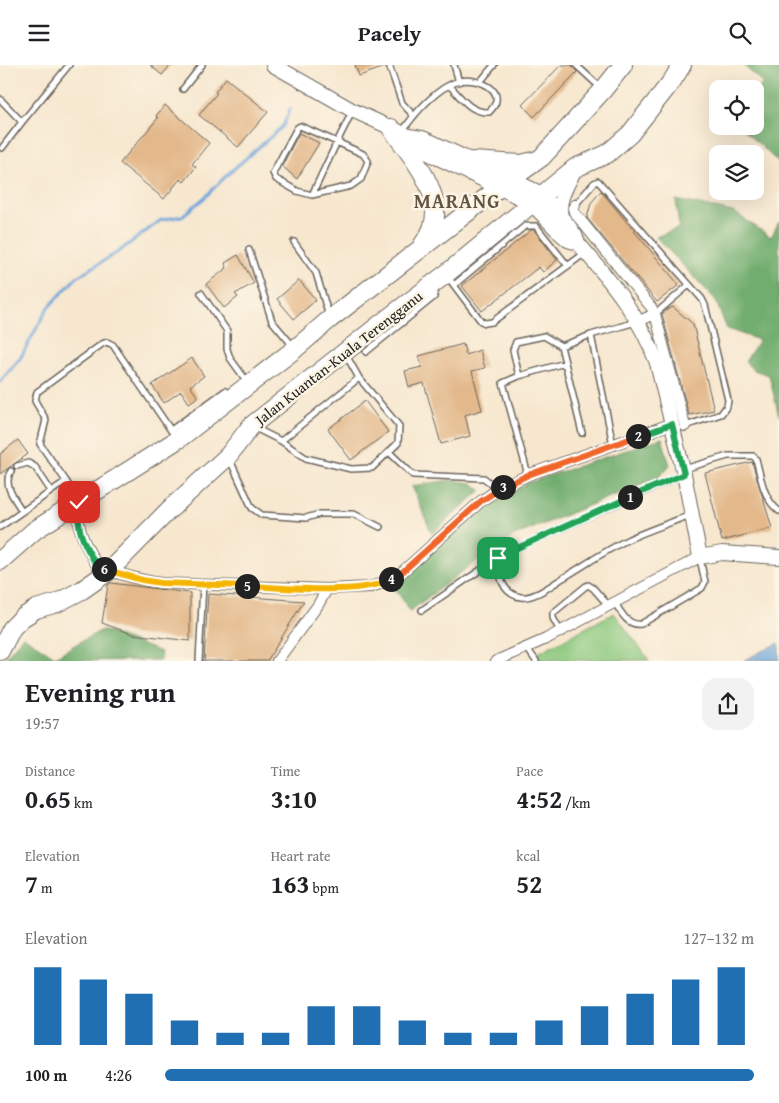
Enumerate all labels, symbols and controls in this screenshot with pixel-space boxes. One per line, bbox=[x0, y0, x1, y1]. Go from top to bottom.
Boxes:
text: Pacely bbox=[358, 17, 421, 49]
icon: menu bbox=[25, 19, 53, 47]
icon: search bbox=[726, 19, 754, 47]
map controls bbox=[709, 80, 764, 200]
button: locate bbox=[709, 80, 764, 135]
button: layers bbox=[709, 145, 764, 200]
district label: MARANG bbox=[414, 186, 500, 215]
street label: Jalan Kuantan-Kuala Terengganu bbox=[249, 285, 427, 431]
pin: 2 bbox=[626, 423, 650, 449]
text: 2 bbox=[635, 426, 642, 446]
pin: 3 bbox=[490, 475, 516, 499]
text: 3 bbox=[500, 477, 507, 497]
pin bbox=[58, 481, 100, 523]
pin: 1 bbox=[618, 485, 642, 509]
text: 1 bbox=[627, 487, 634, 507]
icon: check bbox=[65, 488, 93, 516]
pin bbox=[477, 537, 519, 579]
icon: arrive bbox=[484, 544, 512, 572]
pin: 6 bbox=[92, 557, 116, 581]
text: 6 bbox=[101, 559, 108, 579]
pin: 4 bbox=[378, 567, 404, 591]
text: 4 bbox=[388, 569, 395, 589]
pin: 5 bbox=[234, 573, 260, 599]
text: 5 bbox=[244, 576, 251, 596]
text: Evening run bbox=[25, 671, 176, 712]
button: share bbox=[702, 678, 754, 730]
text: 19:57 bbox=[25, 711, 60, 735]
text: Distance bbox=[25, 761, 75, 781]
text: Time bbox=[271, 761, 300, 781]
text: Pace bbox=[516, 761, 543, 781]
text: 0.65 bbox=[25, 781, 71, 817]
text: 3:10 bbox=[271, 781, 317, 817]
text: 4:52 bbox=[516, 781, 562, 817]
text: km bbox=[71, 793, 93, 813]
text: /km bbox=[562, 793, 591, 813]
text: Elevation bbox=[25, 846, 80, 866]
text: Heart rate bbox=[271, 846, 331, 866]
text: kcal bbox=[516, 846, 540, 866]
text: 7 bbox=[25, 866, 38, 902]
text: 163 bbox=[271, 866, 310, 902]
text: 52 bbox=[516, 866, 542, 902]
text: m bbox=[38, 878, 52, 898]
text: bpm bbox=[310, 878, 339, 898]
text: Elevation bbox=[25, 926, 88, 950]
text: 127–132 m bbox=[684, 926, 754, 950]
text: 100 m bbox=[25, 1063, 67, 1087]
text: 4:26 bbox=[105, 1063, 132, 1087]

